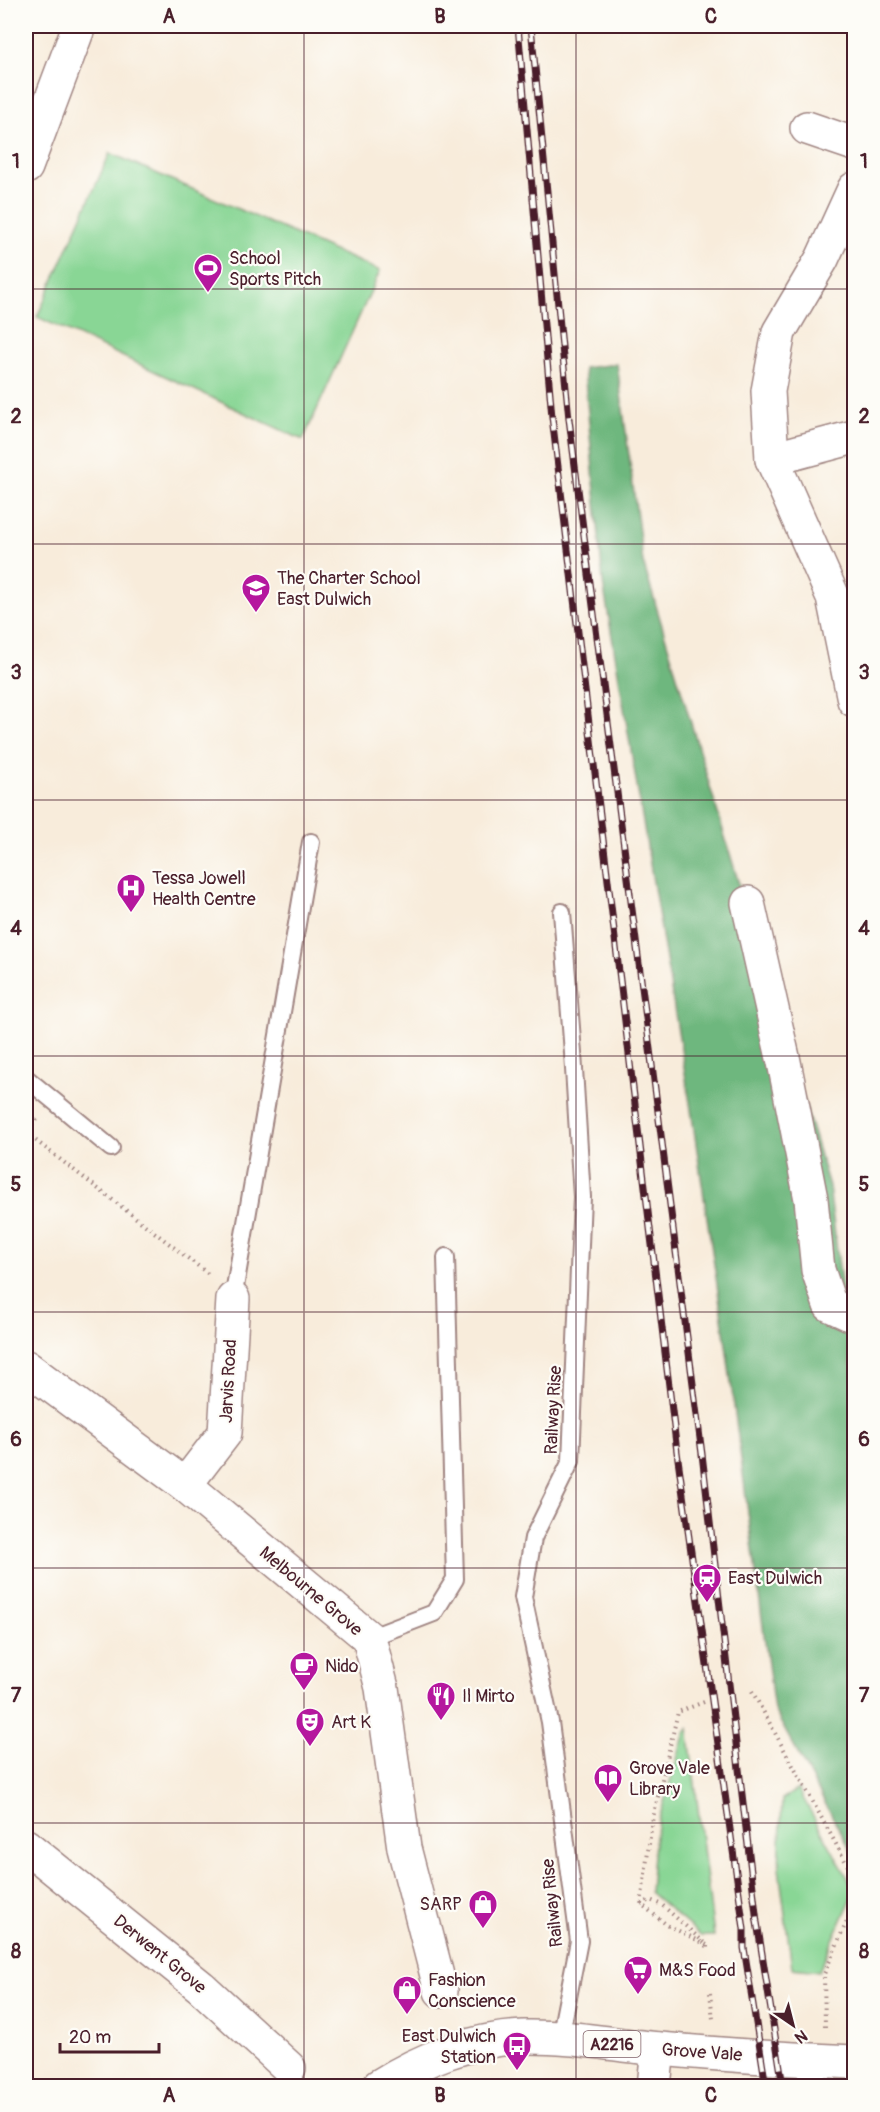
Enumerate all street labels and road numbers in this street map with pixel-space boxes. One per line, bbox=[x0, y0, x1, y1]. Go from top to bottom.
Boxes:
street label: Jarvis Road bbox=[215, 1339, 242, 1424]
street label: Railway Rise bbox=[540, 1365, 567, 1455]
street label: Melbourne Grove bbox=[254, 1542, 367, 1641]
street label: Railway Rise bbox=[536, 1857, 569, 1948]
street label: Derwent Grove bbox=[109, 1910, 211, 1999]
road number: A2216 bbox=[584, 2031, 640, 2057]
street label: Grove Vale bbox=[661, 2038, 743, 2067]

